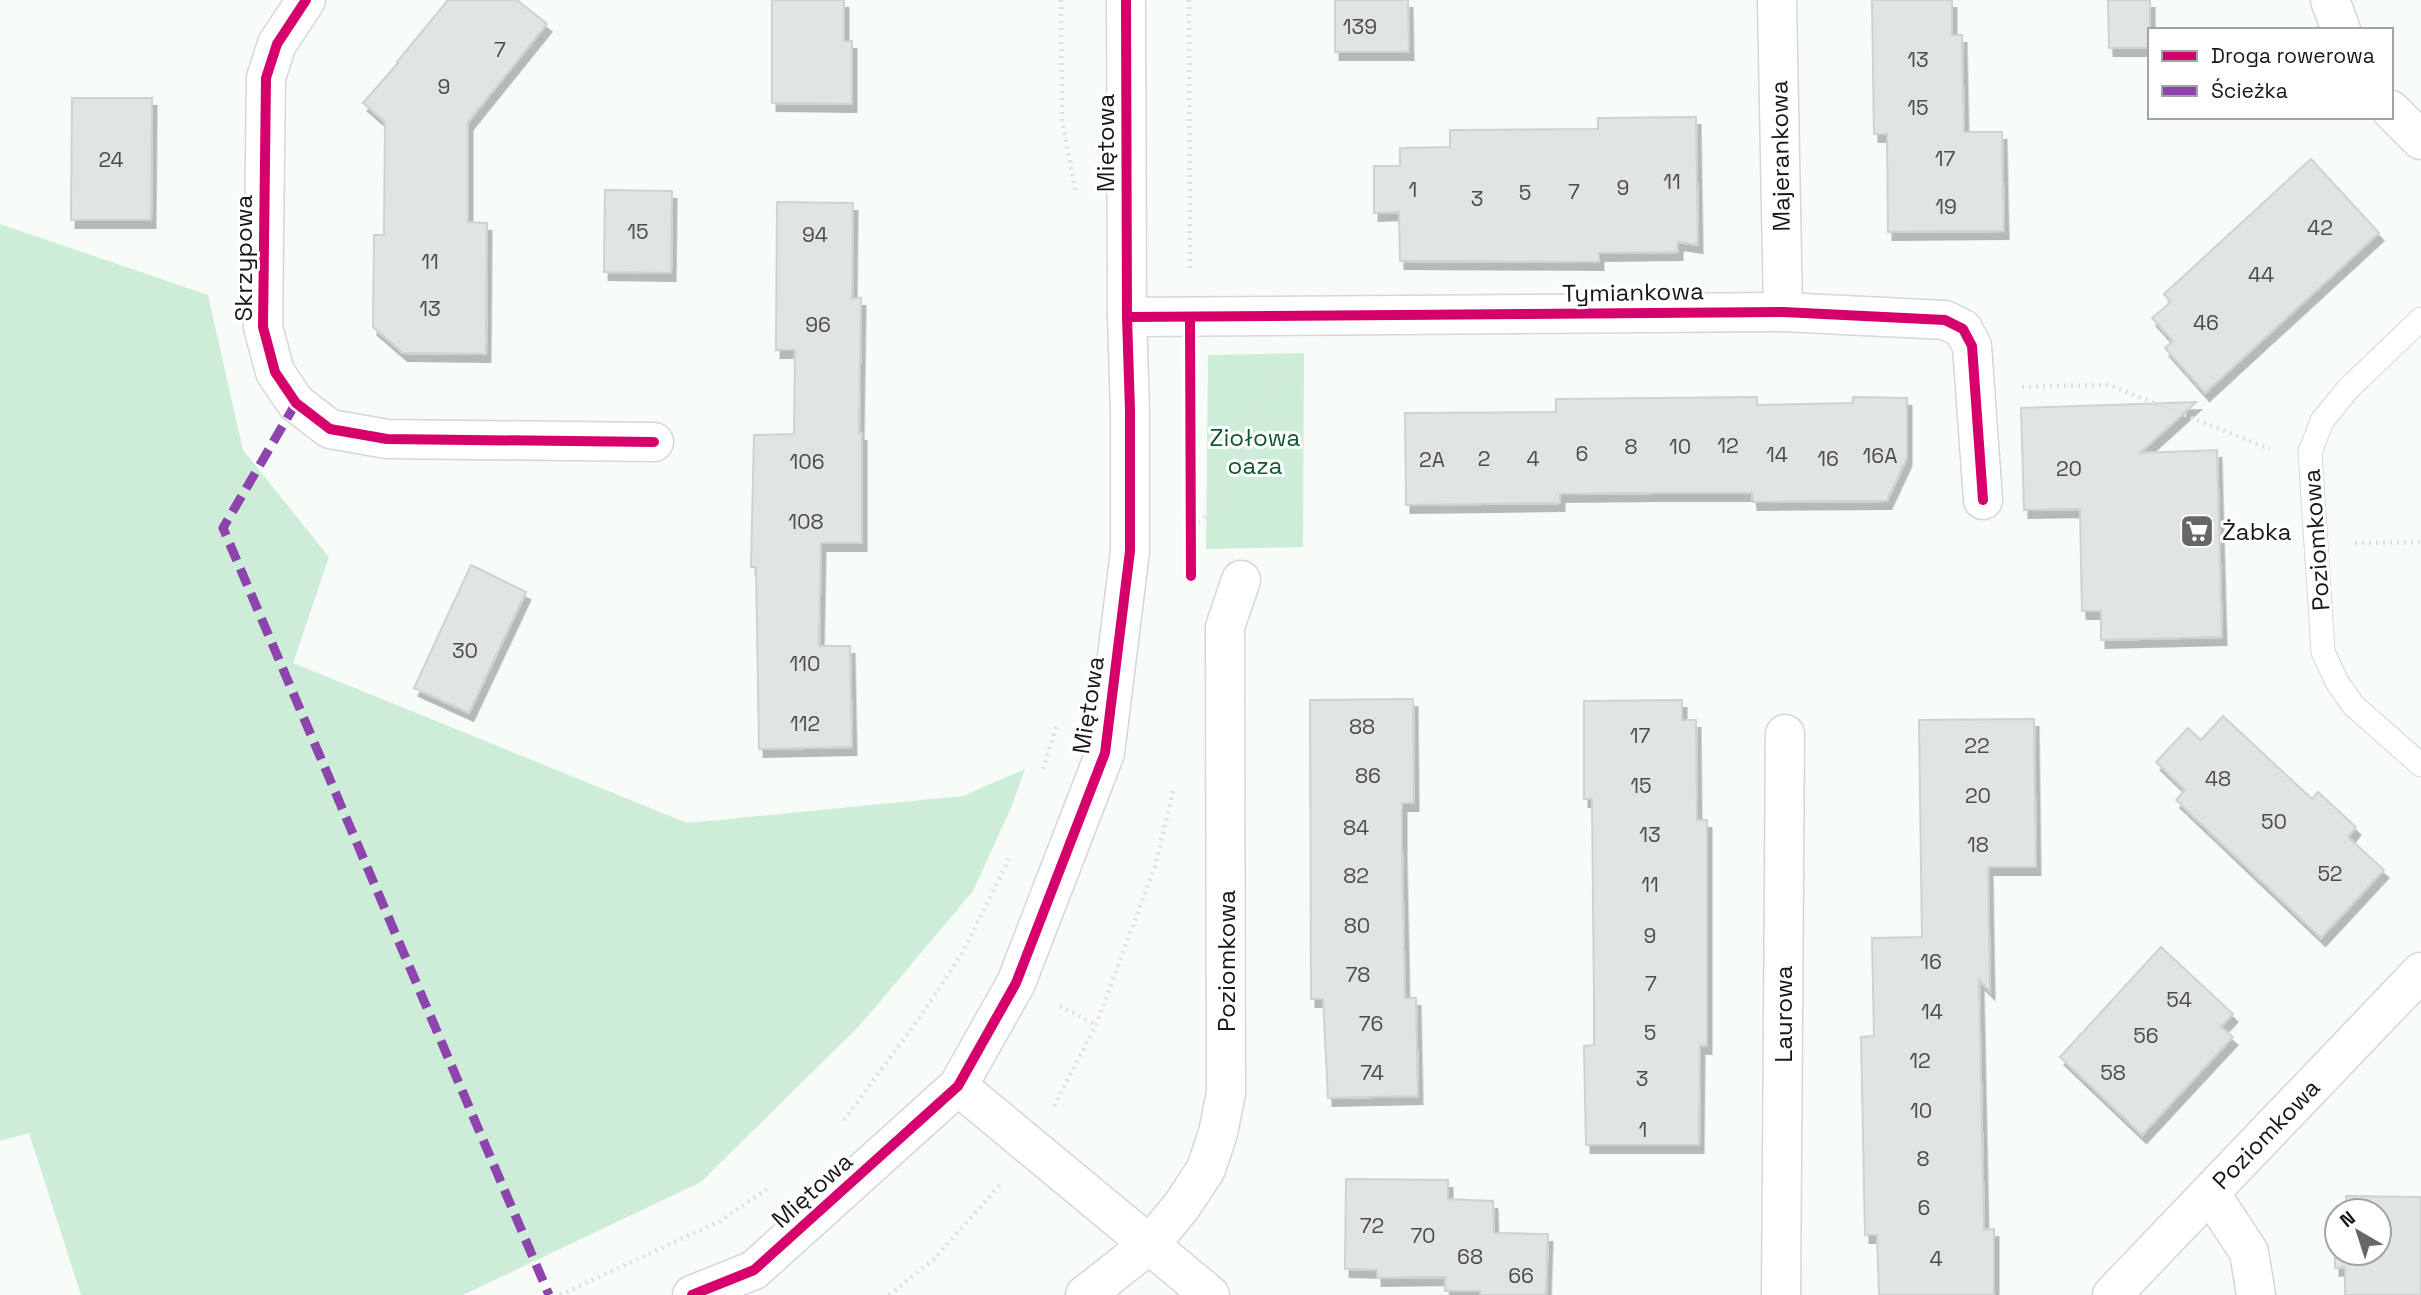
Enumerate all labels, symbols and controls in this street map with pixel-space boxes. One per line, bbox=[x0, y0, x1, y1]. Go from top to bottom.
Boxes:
house number: 139 bbox=[1343, 13, 1377, 40]
legend bbox=[2148, 28, 2393, 119]
house number: 7 bbox=[494, 36, 506, 63]
text: Droga rowerowa bbox=[2211, 42, 2375, 69]
house number: 13 bbox=[1907, 46, 1929, 73]
house number: 9 bbox=[438, 73, 450, 100]
text: Ścieżka bbox=[2211, 77, 2288, 104]
street label: Majerankowa bbox=[1763, 80, 1797, 232]
street label: Miętowa bbox=[1090, 94, 1121, 192]
house number: 15 bbox=[1907, 94, 1929, 121]
house number: 17 bbox=[1935, 145, 1955, 172]
house number: 24 bbox=[98, 146, 124, 173]
house number: 11 bbox=[1663, 168, 1681, 195]
house number: 9 bbox=[1617, 174, 1629, 201]
house number: 1 bbox=[1409, 176, 1417, 203]
house number: 7 bbox=[1568, 178, 1580, 205]
house number: 5 bbox=[1519, 179, 1531, 206]
house number: 3 bbox=[1471, 185, 1483, 212]
house number: 19 bbox=[1935, 193, 1957, 220]
street label: Skrzypowa bbox=[228, 194, 259, 321]
house number: 42 bbox=[2307, 214, 2333, 241]
house number: 15 bbox=[627, 218, 649, 245]
house number: 94 bbox=[802, 221, 828, 248]
house number: 11 bbox=[421, 248, 439, 275]
house number: 44 bbox=[2248, 261, 2274, 288]
street label: Tymiankowa bbox=[1562, 275, 1704, 309]
house number: 13 bbox=[419, 295, 441, 322]
house number: 46 bbox=[2193, 309, 2219, 336]
house number: 96 bbox=[805, 311, 831, 338]
park label: Ziołowa oaza bbox=[1210, 422, 1301, 481]
house number: 12 bbox=[1717, 432, 1739, 459]
house number: 8 bbox=[1624, 433, 1638, 460]
house number: 10 bbox=[1669, 433, 1691, 460]
house number: 6 bbox=[1576, 440, 1588, 467]
house number: 14 bbox=[1766, 441, 1788, 468]
house number: 16A bbox=[1863, 442, 1897, 469]
house number: 2 bbox=[1478, 445, 1490, 472]
house number: 4 bbox=[1526, 445, 1540, 472]
house number: 16 bbox=[1817, 445, 1839, 472]
house number: 2A bbox=[1419, 446, 1445, 473]
house number: 106 bbox=[789, 448, 825, 475]
house number: 20 bbox=[2056, 455, 2082, 482]
street label: Poziomkowa bbox=[2296, 468, 2336, 612]
house number: 108 bbox=[788, 508, 824, 535]
supermarket icon: Żabka bbox=[2178, 512, 2216, 550]
place label: Żabka bbox=[2222, 516, 2292, 547]
house number: 30 bbox=[452, 637, 478, 664]
house number: 110 bbox=[789, 650, 821, 677]
street label: Miętowa bbox=[1065, 654, 1111, 756]
house number: 112 bbox=[790, 710, 820, 737]
house number: 88 bbox=[1349, 713, 1375, 740]
house number: 17 bbox=[1630, 722, 1650, 749]
house number: 22 bbox=[1964, 732, 1990, 759]
house number: 86 bbox=[1355, 762, 1381, 789]
house number: 48 bbox=[2205, 765, 2231, 792]
house number: 15 bbox=[1630, 772, 1652, 799]
house number: 20 bbox=[1965, 782, 1991, 809]
house number: 50 bbox=[2261, 808, 2287, 835]
house number: 84 bbox=[1343, 814, 1369, 841]
house number: 13 bbox=[1639, 821, 1661, 848]
house number: 18 bbox=[1967, 831, 1989, 858]
house number: 52 bbox=[2317, 860, 2343, 887]
house number: 82 bbox=[1343, 862, 1369, 889]
house number: 11 bbox=[1641, 871, 1659, 898]
street label: Poziomkowa bbox=[1211, 890, 1242, 1032]
house number: 80 bbox=[1344, 912, 1370, 939]
house number: 9 bbox=[1644, 922, 1656, 949]
house number: 16 bbox=[1920, 948, 1942, 975]
house number: 78 bbox=[1346, 961, 1370, 988]
street label: Laurowa bbox=[1768, 965, 1799, 1063]
house number: 7 bbox=[1645, 970, 1657, 997]
house number: 54 bbox=[2166, 986, 2192, 1013]
house number: 14 bbox=[1921, 998, 1943, 1025]
house number: 76 bbox=[1359, 1010, 1383, 1037]
house number: 5 bbox=[1644, 1019, 1656, 1046]
house number: 56 bbox=[2133, 1022, 2159, 1049]
house number: 12 bbox=[1909, 1047, 1931, 1074]
house number: 74 bbox=[1360, 1059, 1384, 1086]
house number: 58 bbox=[2100, 1059, 2126, 1086]
house number: 3 bbox=[1636, 1065, 1648, 1092]
street label: Poziomkowa bbox=[2206, 1072, 2327, 1196]
house number: 10 bbox=[1910, 1097, 1932, 1124]
house number: 1 bbox=[1639, 1116, 1647, 1143]
street label: Miętowa bbox=[765, 1145, 859, 1234]
house number: 8 bbox=[1916, 1145, 1930, 1172]
house number: 6 bbox=[1918, 1194, 1930, 1221]
north arrow bbox=[2323, 1197, 2393, 1267]
text: N bbox=[2335, 1205, 2360, 1233]
house number: 72 bbox=[1360, 1212, 1384, 1239]
house number: 70 bbox=[1410, 1222, 1436, 1249]
house number: 68 bbox=[1457, 1243, 1483, 1270]
house number: 4 bbox=[1929, 1245, 1943, 1272]
house number: 66 bbox=[1508, 1262, 1534, 1289]

